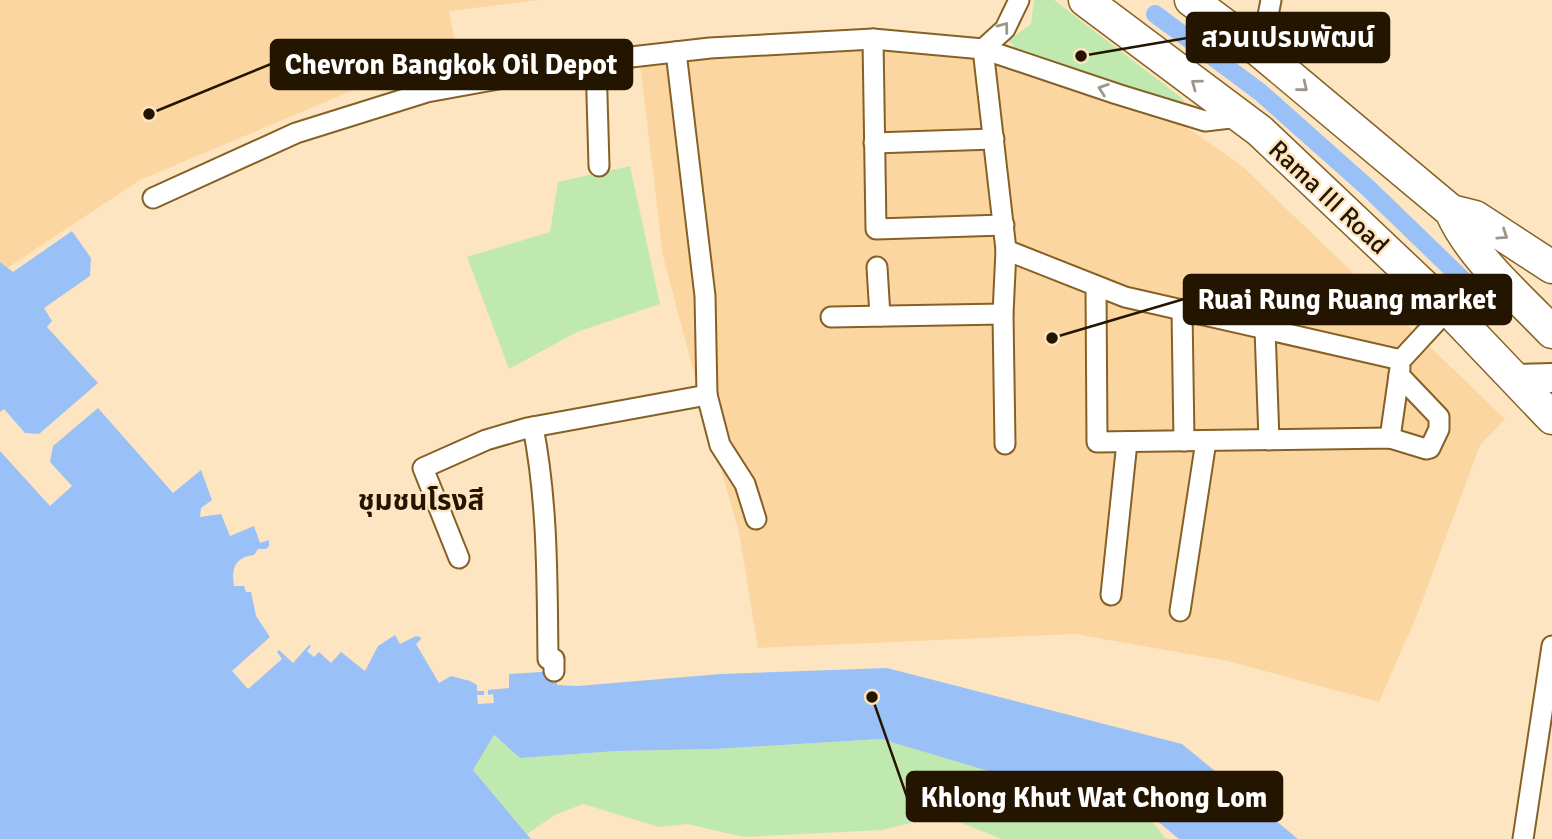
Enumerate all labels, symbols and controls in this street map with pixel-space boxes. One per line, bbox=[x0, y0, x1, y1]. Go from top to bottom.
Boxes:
callout: สวนเปรมพัฒน์ bbox=[1187, 13, 1389, 62]
text: สวนเปรมพัฒน์ bbox=[1201, 21, 1375, 55]
one-way arrow bbox=[996, 22, 1008, 34]
callout: Chevron Bangkok Oil Depot bbox=[271, 40, 632, 89]
text: Chevron Bangkok Oil Depot bbox=[285, 48, 618, 82]
one-way arrow bbox=[1296, 78, 1308, 91]
one-way arrow bbox=[1191, 80, 1204, 92]
one-way arrow bbox=[1097, 83, 1109, 97]
street label: Rama III Road bbox=[1262, 134, 1395, 261]
one-way arrow bbox=[1495, 227, 1508, 239]
callout: Ruai Rung Ruang market bbox=[1184, 275, 1511, 324]
text: Ruai Rung Ruang market bbox=[1197, 283, 1497, 317]
district label: ชุมชนโรงสี bbox=[358, 484, 485, 518]
callout: Khlong Khut Wat Chong Lom bbox=[907, 772, 1282, 821]
text: Khlong Khut Wat Chong Lom bbox=[921, 781, 1267, 815]

